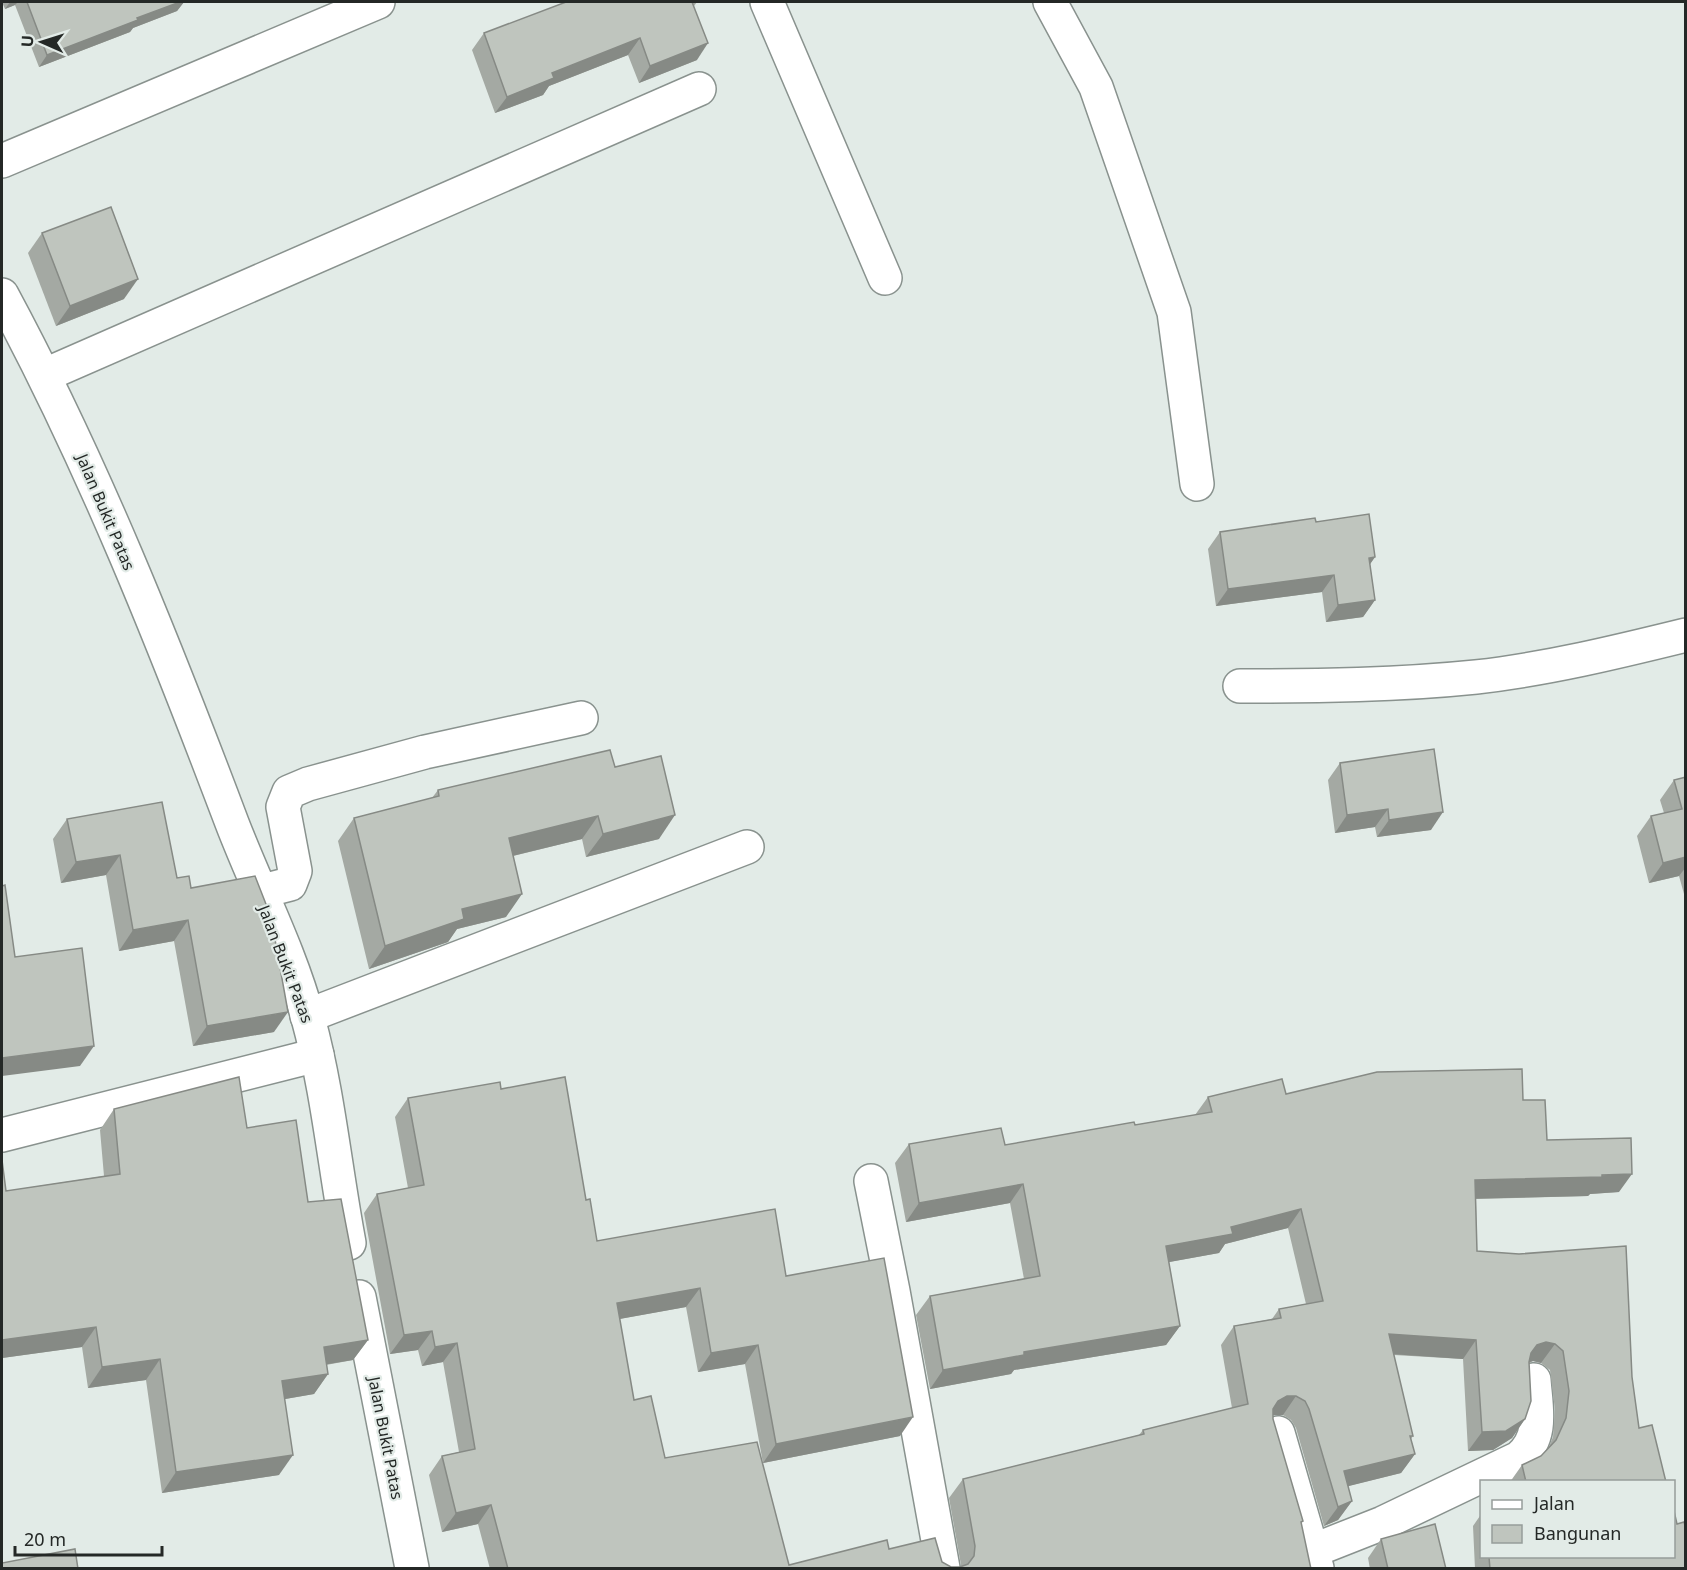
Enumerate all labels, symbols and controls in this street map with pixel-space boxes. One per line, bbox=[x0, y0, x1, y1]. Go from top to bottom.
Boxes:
north arrow bbox=[12, 12, 72, 72]
text: U bbox=[16, 35, 38, 48]
street label: Jalan Bukit Patas bbox=[71, 449, 140, 574]
street label: Jalan Bukit Patas bbox=[253, 900, 319, 1026]
street label: Jalan Bukit Patas bbox=[363, 1373, 409, 1501]
legend bbox=[1480, 1480, 1675, 1558]
text: Jalan bbox=[1532, 1491, 1575, 1515]
scale bar bbox=[15, 1519, 162, 1557]
text: Bangunan bbox=[1534, 1521, 1621, 1545]
text: 20 m bbox=[24, 1527, 66, 1551]

